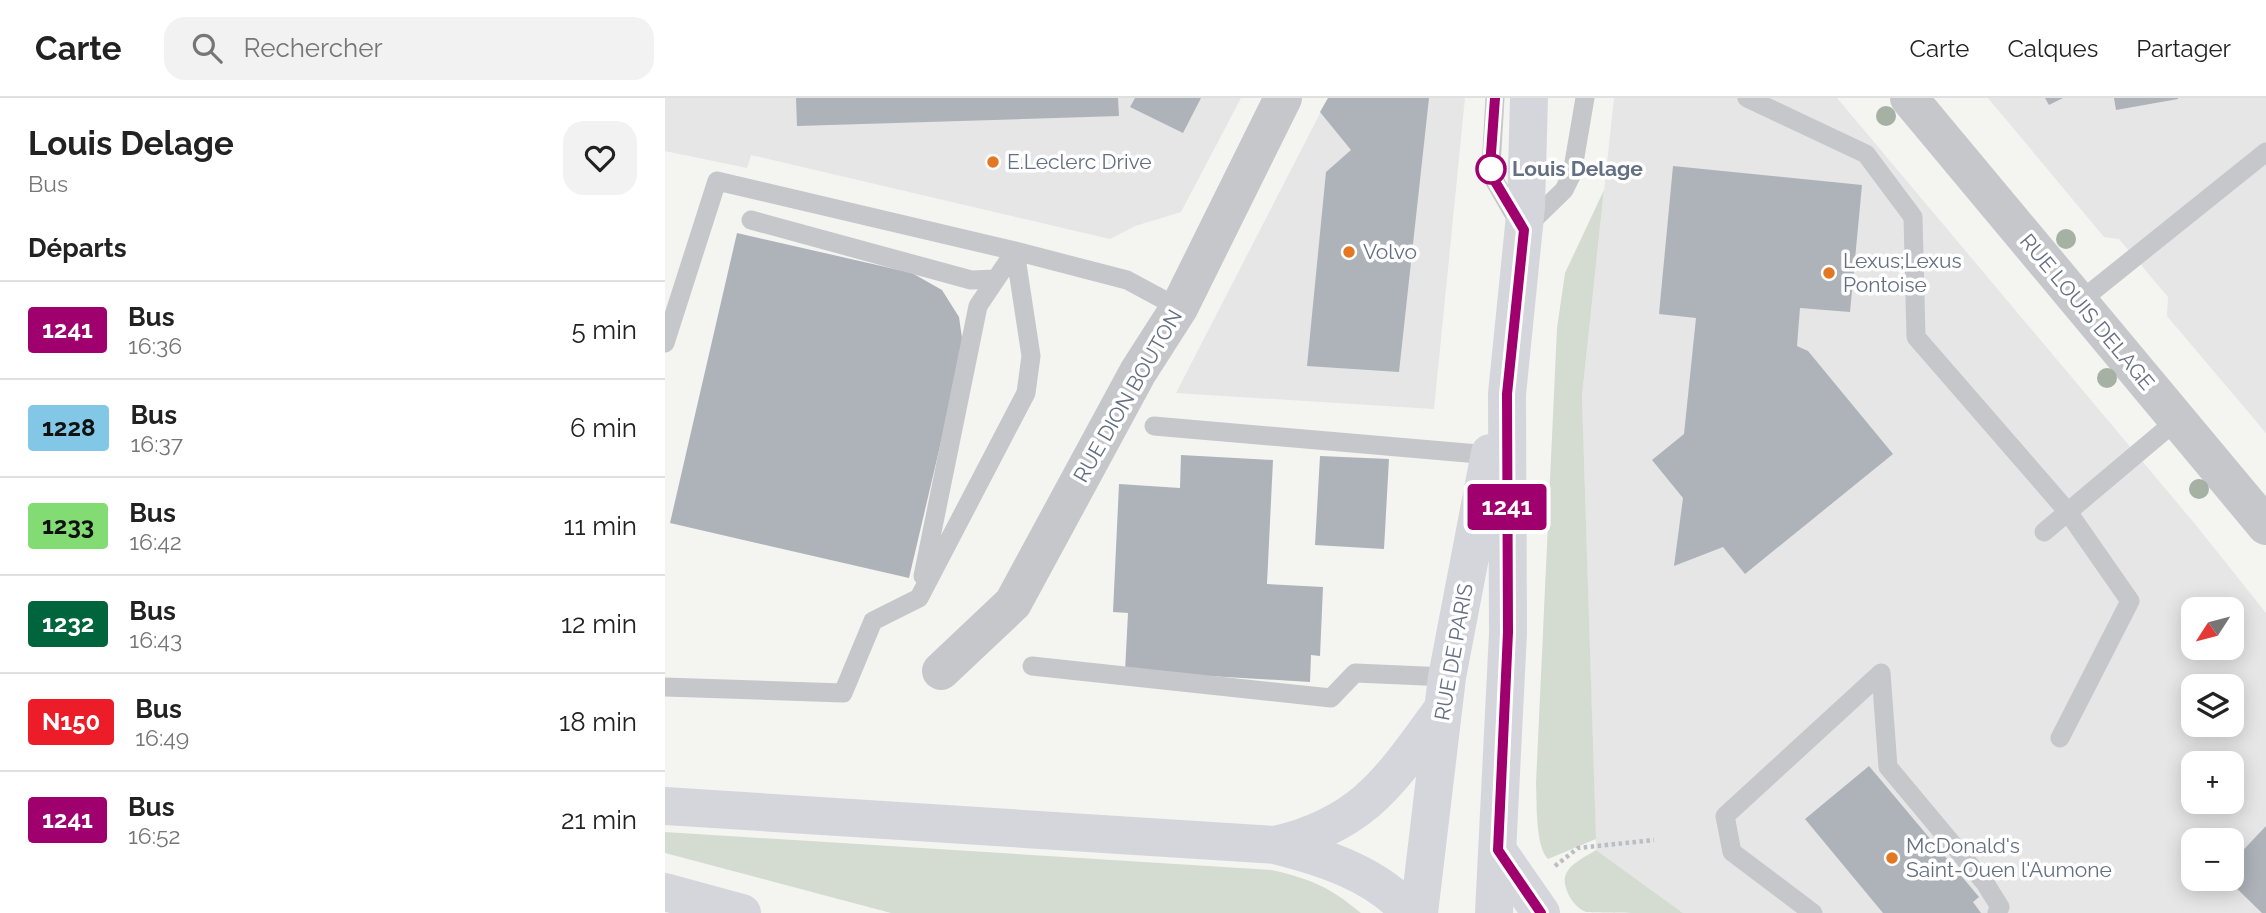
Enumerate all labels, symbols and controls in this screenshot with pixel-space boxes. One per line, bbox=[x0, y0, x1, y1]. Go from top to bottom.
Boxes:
search box bbox=[164, 17, 654, 80]
text: Carte bbox=[35, 29, 122, 68]
icon: search bbox=[188, 29, 226, 67]
text: Rechercher bbox=[244, 33, 383, 63]
text: Carte bbox=[1910, 34, 1969, 63]
text: Calques bbox=[2007, 34, 2098, 63]
text: Partager bbox=[2136, 34, 2231, 63]
button: heart bbox=[563, 121, 637, 195]
text: Louis Delage bbox=[28, 124, 234, 163]
place label: E.Leclerc Drive bbox=[1007, 149, 1152, 174]
marker: E.Leclerc Drive bbox=[985, 154, 1001, 170]
marker: Louis Delage bbox=[1476, 154, 1506, 184]
place label: Louis Delage bbox=[1512, 156, 1643, 181]
text: Bus bbox=[28, 170, 68, 197]
street label: RUE LOUIS DELAGE bbox=[2015, 229, 2160, 395]
text: Départs bbox=[28, 233, 127, 263]
place label: Volvo bbox=[1363, 239, 1417, 264]
marker: Volvo bbox=[1341, 244, 1357, 260]
place label: Lexus;Lexus Pontoise bbox=[1843, 248, 1962, 297]
marker: Lexus;Lexus Pontoise bbox=[1821, 265, 1837, 281]
text: Bus bbox=[128, 302, 175, 332]
street label: RUE DION BOUTON bbox=[1068, 305, 1187, 487]
text: 1241 bbox=[42, 315, 93, 344]
text: 5 min bbox=[571, 315, 637, 345]
text: 16:36 bbox=[128, 332, 182, 359]
text: Bus bbox=[130, 400, 177, 430]
text: 1228 bbox=[42, 413, 95, 442]
text: 6 min bbox=[570, 413, 637, 443]
text: 16:37 bbox=[130, 430, 183, 457]
line badge: 1241 bbox=[1458, 484, 1556, 530]
text: 1241 bbox=[1482, 492, 1532, 521]
text: Bus bbox=[129, 498, 176, 528]
text: 1233 bbox=[42, 511, 94, 540]
text: 11 min bbox=[563, 511, 637, 541]
text: 16:42 bbox=[129, 528, 182, 555]
street label: RUE DE PARIS bbox=[1429, 581, 1478, 722]
text: Bus bbox=[129, 596, 176, 626]
north arrow bbox=[2181, 597, 2243, 660]
map controls bbox=[2181, 597, 2244, 891]
text: 1232 bbox=[42, 609, 94, 638]
text: 12 min bbox=[561, 609, 637, 639]
text: 16:43 bbox=[129, 626, 182, 653]
button: layers bbox=[2181, 674, 2244, 737]
text: Bus bbox=[135, 694, 182, 724]
text: N150 bbox=[42, 707, 100, 736]
text: 18 min bbox=[559, 707, 637, 737]
text: 16:49 bbox=[135, 724, 189, 751]
button: + bbox=[2181, 751, 2244, 814]
text: Bus bbox=[128, 792, 175, 822]
text: 1241 bbox=[42, 805, 93, 834]
text: 21 min bbox=[561, 805, 637, 835]
text: 16:52 bbox=[128, 822, 181, 849]
button: − bbox=[2181, 828, 2244, 891]
place label: McDonald's Saint-Ouen l'Aumone bbox=[1906, 833, 2112, 882]
marker: McDonald's Saint-Ouen l'Aumone bbox=[1884, 850, 1900, 866]

